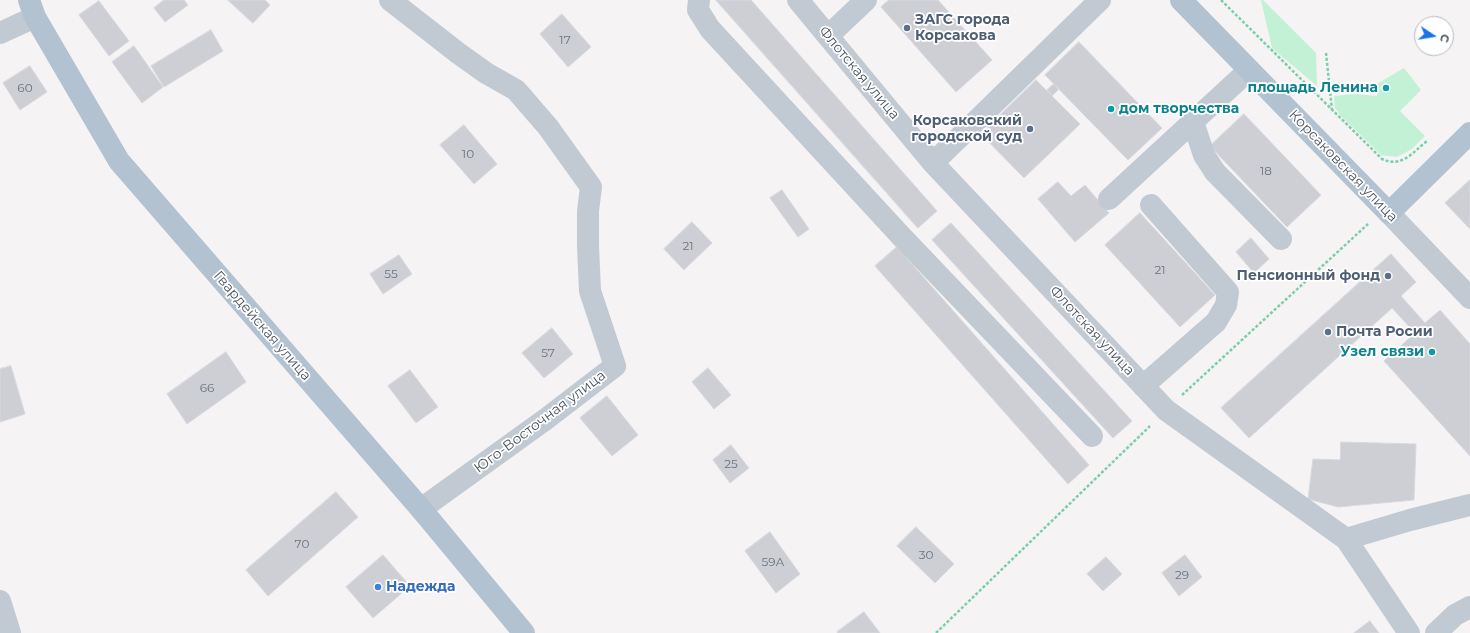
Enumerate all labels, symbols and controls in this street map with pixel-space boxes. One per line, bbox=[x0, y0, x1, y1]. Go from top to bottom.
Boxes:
place label: ЗАГС города Корсакова bbox=[915, 12, 1010, 44]
north arrow bbox=[1414, 16, 1454, 56]
street label: Флотская улица bbox=[815, 23, 903, 123]
marker: ЗАГС города Корсакова bbox=[902, 23, 912, 33]
house number: 17 bbox=[559, 33, 571, 47]
text: С bbox=[1437, 33, 1452, 44]
place label: площадь Ленина bbox=[1248, 80, 1378, 96]
house number: 60 bbox=[17, 81, 33, 95]
marker: площадь Ленина bbox=[1381, 83, 1391, 93]
place label: дом творчества bbox=[1119, 101, 1239, 117]
marker: дом творчества bbox=[1106, 104, 1116, 114]
street label: Корсаковская улица bbox=[1285, 107, 1401, 225]
place label: Корсаковский городской суд bbox=[911, 113, 1022, 146]
marker: Корсаковский городской суд bbox=[1025, 124, 1035, 134]
house number: 10 bbox=[462, 147, 474, 161]
house number: 18 bbox=[1260, 164, 1272, 178]
house number: 21 bbox=[682, 239, 694, 253]
house number: 21 bbox=[1154, 263, 1166, 277]
house number: 55 bbox=[384, 267, 398, 281]
street label: Гвардейская улица bbox=[210, 268, 314, 384]
place label: Пенсионный фонд bbox=[1237, 268, 1380, 284]
marker: Пенсионный фонд bbox=[1383, 271, 1393, 281]
street label: Флотская улица bbox=[1046, 283, 1138, 379]
place label: Почта Росии bbox=[1336, 324, 1433, 340]
marker: Почта Росии bbox=[1323, 327, 1333, 337]
place label: Узел связи bbox=[1340, 344, 1424, 360]
house number: 57 bbox=[541, 346, 555, 360]
marker: Узел связи bbox=[1427, 347, 1437, 357]
street label: Юго-Восточная улица bbox=[471, 367, 609, 477]
house number: 66 bbox=[200, 381, 214, 395]
house number: 25 bbox=[724, 457, 738, 471]
house number: 70 bbox=[295, 537, 309, 551]
house number: 30 bbox=[919, 548, 933, 562]
house number: 59А bbox=[762, 555, 784, 569]
house number: 29 bbox=[1175, 568, 1189, 582]
place label: Надежда bbox=[386, 579, 456, 595]
marker: Надежда bbox=[373, 582, 383, 592]

